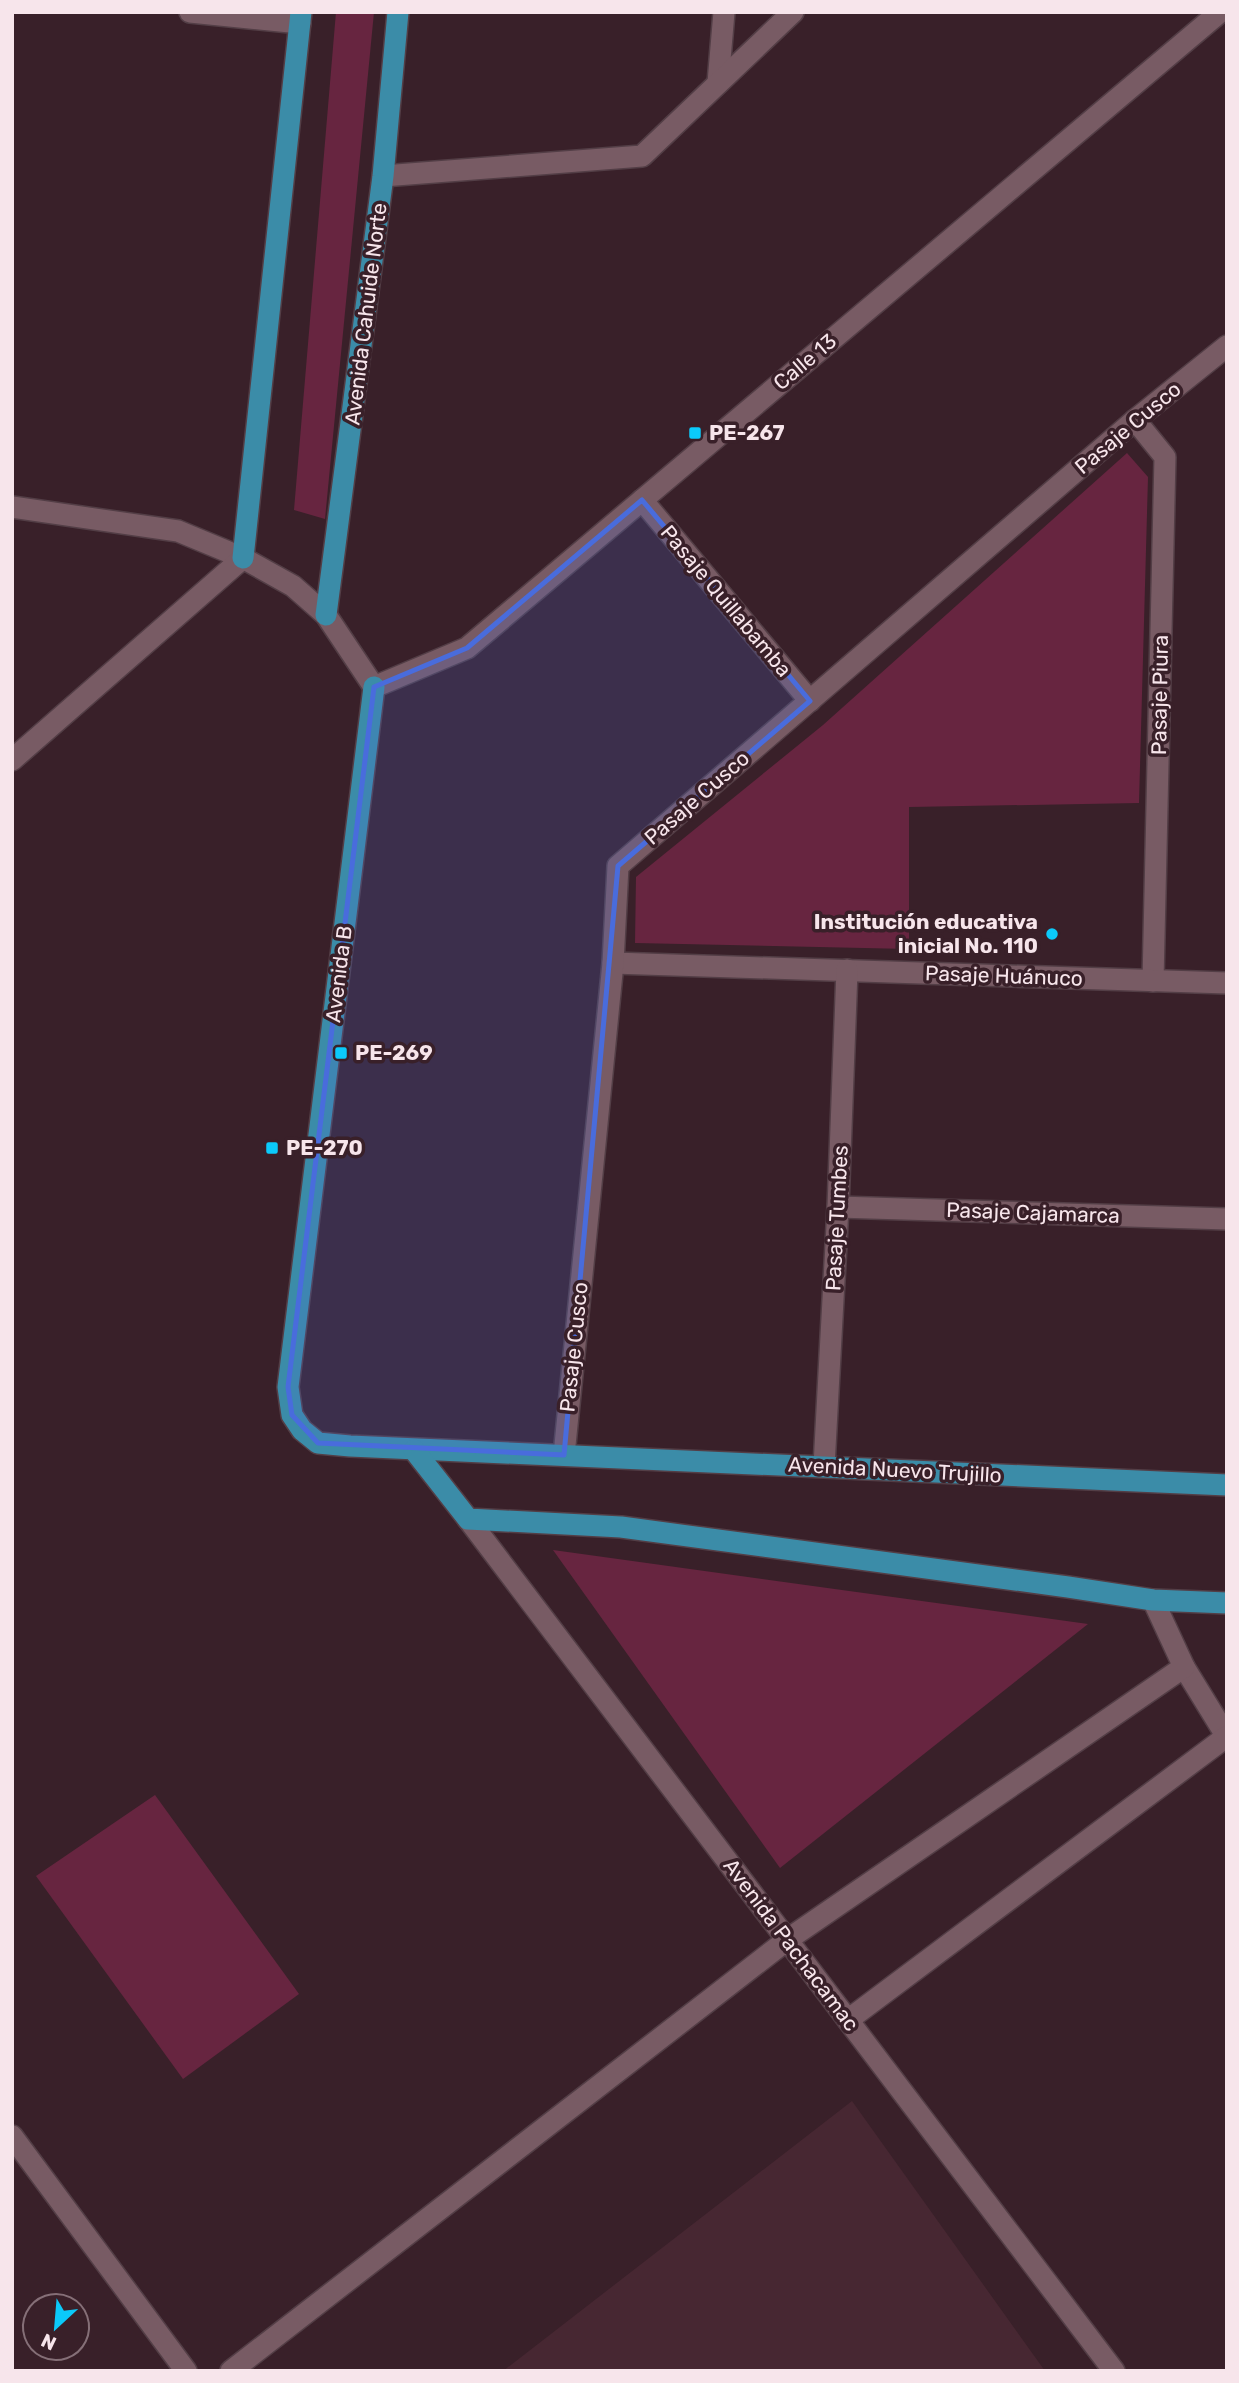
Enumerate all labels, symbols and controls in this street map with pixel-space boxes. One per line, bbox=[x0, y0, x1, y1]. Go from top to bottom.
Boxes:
street label: Avenida Cahuide Norte bbox=[339, 201, 392, 426]
street label: Calle 13 bbox=[768, 328, 841, 395]
street label: Pasaje Cusco bbox=[1070, 376, 1186, 479]
place label: PE-267 bbox=[709, 420, 785, 445]
marker: PE-267 bbox=[687, 425, 703, 441]
street label: Pasaje Quillabamba bbox=[656, 520, 797, 682]
street label: Pasaje Piura bbox=[1146, 635, 1173, 755]
street label: Pasaje Cusco bbox=[639, 745, 754, 850]
place label: Institución educativa inicial No. 110 bbox=[814, 909, 1038, 958]
street label: Avenida B bbox=[320, 924, 357, 1024]
marker: Institución educativa inicial No. 110 bbox=[1044, 926, 1060, 942]
street label: Pasaje Huánuco bbox=[925, 960, 1083, 991]
place label: PE-269 bbox=[355, 1040, 433, 1065]
marker: PE-269 bbox=[333, 1045, 349, 1061]
place label: PE-270 bbox=[286, 1135, 363, 1160]
marker: PE-270 bbox=[264, 1140, 280, 1156]
street label: Pasaje Tumbes bbox=[820, 1144, 853, 1291]
street label: Pasaje Cajamarca bbox=[946, 1197, 1120, 1228]
street label: Pasaje Cusco bbox=[554, 1281, 593, 1413]
street label: Avenida Nuevo Trujillo bbox=[788, 1451, 1002, 1488]
street label: Avenida Pachacamac bbox=[718, 1854, 864, 2036]
north arrow bbox=[21, 2292, 91, 2362]
text: N bbox=[38, 2328, 60, 2355]

